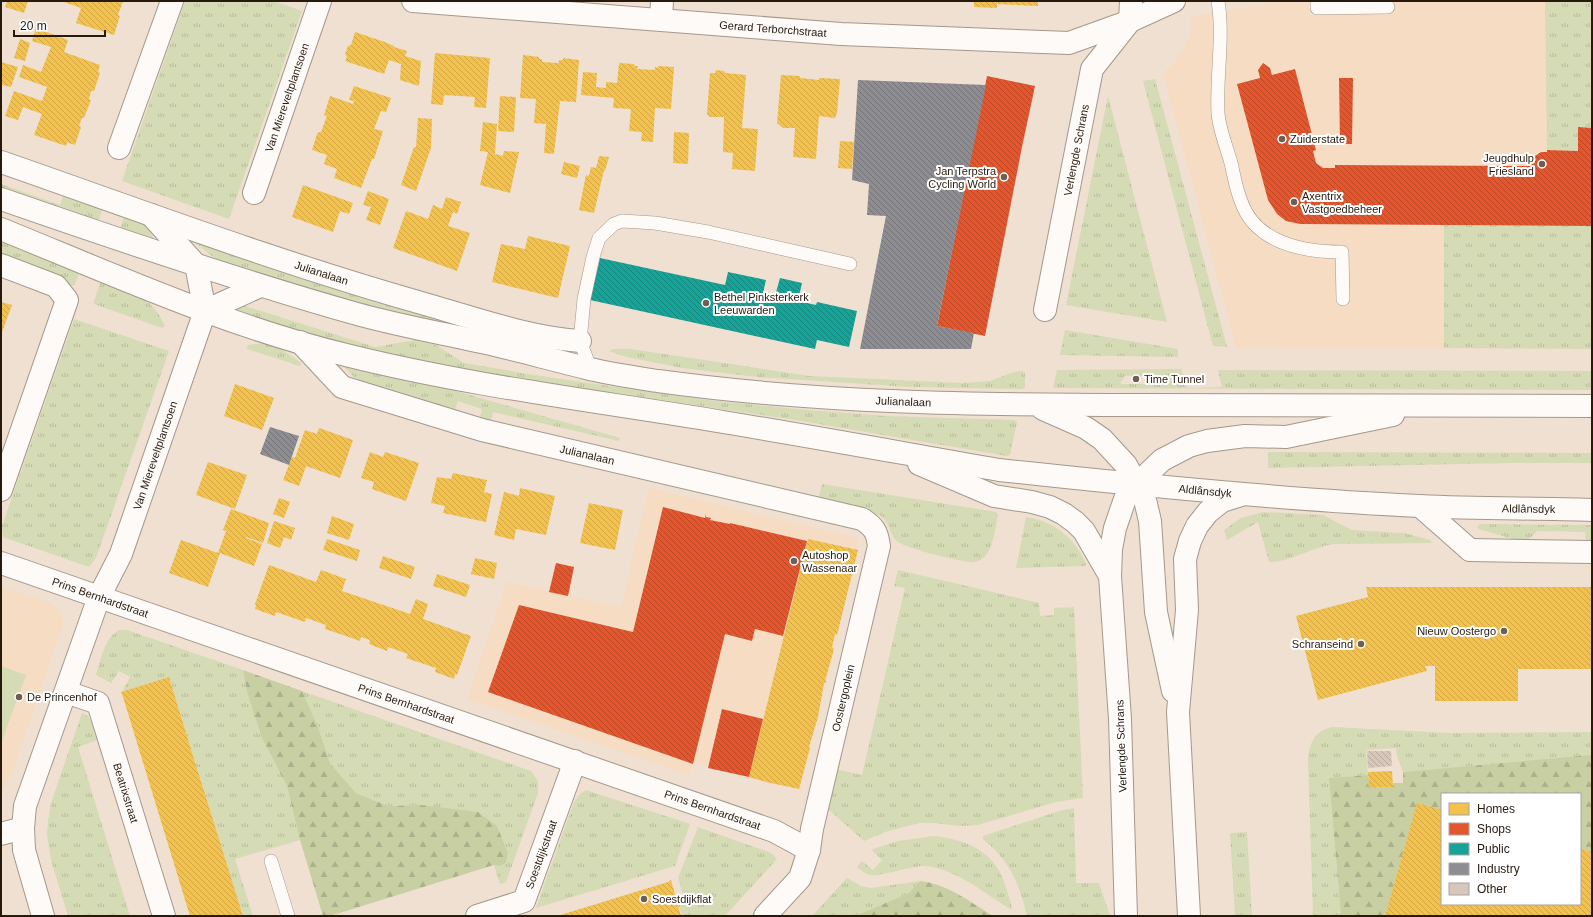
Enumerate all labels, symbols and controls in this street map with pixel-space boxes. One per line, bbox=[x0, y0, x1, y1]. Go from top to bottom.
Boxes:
scale bar bbox=[14, 12, 105, 38]
text: 20 m bbox=[20, 19, 47, 33]
street label: Gerard Terborchstraat bbox=[719, 19, 827, 39]
street label: Van Miereveltplantsoen bbox=[263, 41, 311, 153]
street label: Verlengde Schrans bbox=[1061, 103, 1091, 197]
place label: Zuiderstate bbox=[1290, 133, 1345, 145]
marker: Zuiderstate bbox=[1277, 134, 1287, 144]
place label: Jeugdhulp Friesland bbox=[1483, 152, 1534, 177]
marker: Jeugdhulp Friesland bbox=[1537, 159, 1547, 169]
place label: Jan Terpstra Cycling World bbox=[928, 165, 997, 190]
marker: Jan Terpstra Cycling World bbox=[999, 172, 1009, 182]
place label: Axentrix Vastgoedbeheer bbox=[1302, 190, 1382, 215]
marker: Axentrix Vastgoedbeheer bbox=[1289, 197, 1299, 207]
street label: Julianalaan bbox=[293, 258, 350, 287]
place label: Bethel Pinksterkerk Leeuwarden bbox=[714, 291, 809, 316]
marker: Bethel Pinksterkerk Leeuwarden bbox=[701, 298, 711, 308]
place label: Time Tunnel bbox=[1144, 373, 1204, 385]
marker: Time Tunnel bbox=[1131, 374, 1141, 384]
street label: Julianalaan bbox=[875, 394, 931, 408]
street label: Van Miereveltplantsoen bbox=[131, 400, 179, 511]
street label: Julianalaan bbox=[559, 442, 616, 467]
street label: Aldlânsdyk bbox=[1178, 482, 1233, 499]
street label: Aldlânsdyk bbox=[1502, 502, 1556, 515]
place label: Autoshop Wassenaar bbox=[802, 549, 858, 574]
marker: Autoshop Wassenaar bbox=[789, 556, 799, 566]
street label: Prins Bernhardstraat bbox=[51, 575, 150, 620]
place label: Nieuw Oostergo bbox=[1417, 625, 1496, 637]
marker: Nieuw Oostergo bbox=[1499, 626, 1509, 636]
place label: Schranseind bbox=[1292, 638, 1353, 650]
marker: Schranseind bbox=[1356, 639, 1366, 649]
street label: Oostergoplein bbox=[829, 663, 857, 733]
street label: Prins Bernhardstraat bbox=[357, 681, 456, 726]
place label: De Princenhof bbox=[27, 691, 98, 703]
marker: De Princenhof bbox=[14, 692, 24, 702]
street label: Verlengde Schrans bbox=[1113, 699, 1129, 793]
street label: Beatrixstraat bbox=[111, 762, 141, 824]
street label: Prins Bernhardstraat bbox=[663, 787, 762, 832]
legend bbox=[1441, 793, 1581, 905]
text: Homes bbox=[1477, 802, 1515, 816]
street label: Soestdijkstraat bbox=[523, 818, 559, 890]
text: Shops bbox=[1477, 822, 1511, 836]
text: Public bbox=[1477, 842, 1510, 856]
text: Industry bbox=[1477, 862, 1520, 876]
text: Other bbox=[1477, 882, 1507, 896]
place label: Soestdijkflat bbox=[652, 893, 711, 905]
marker: Soestdijkflat bbox=[639, 894, 649, 904]

